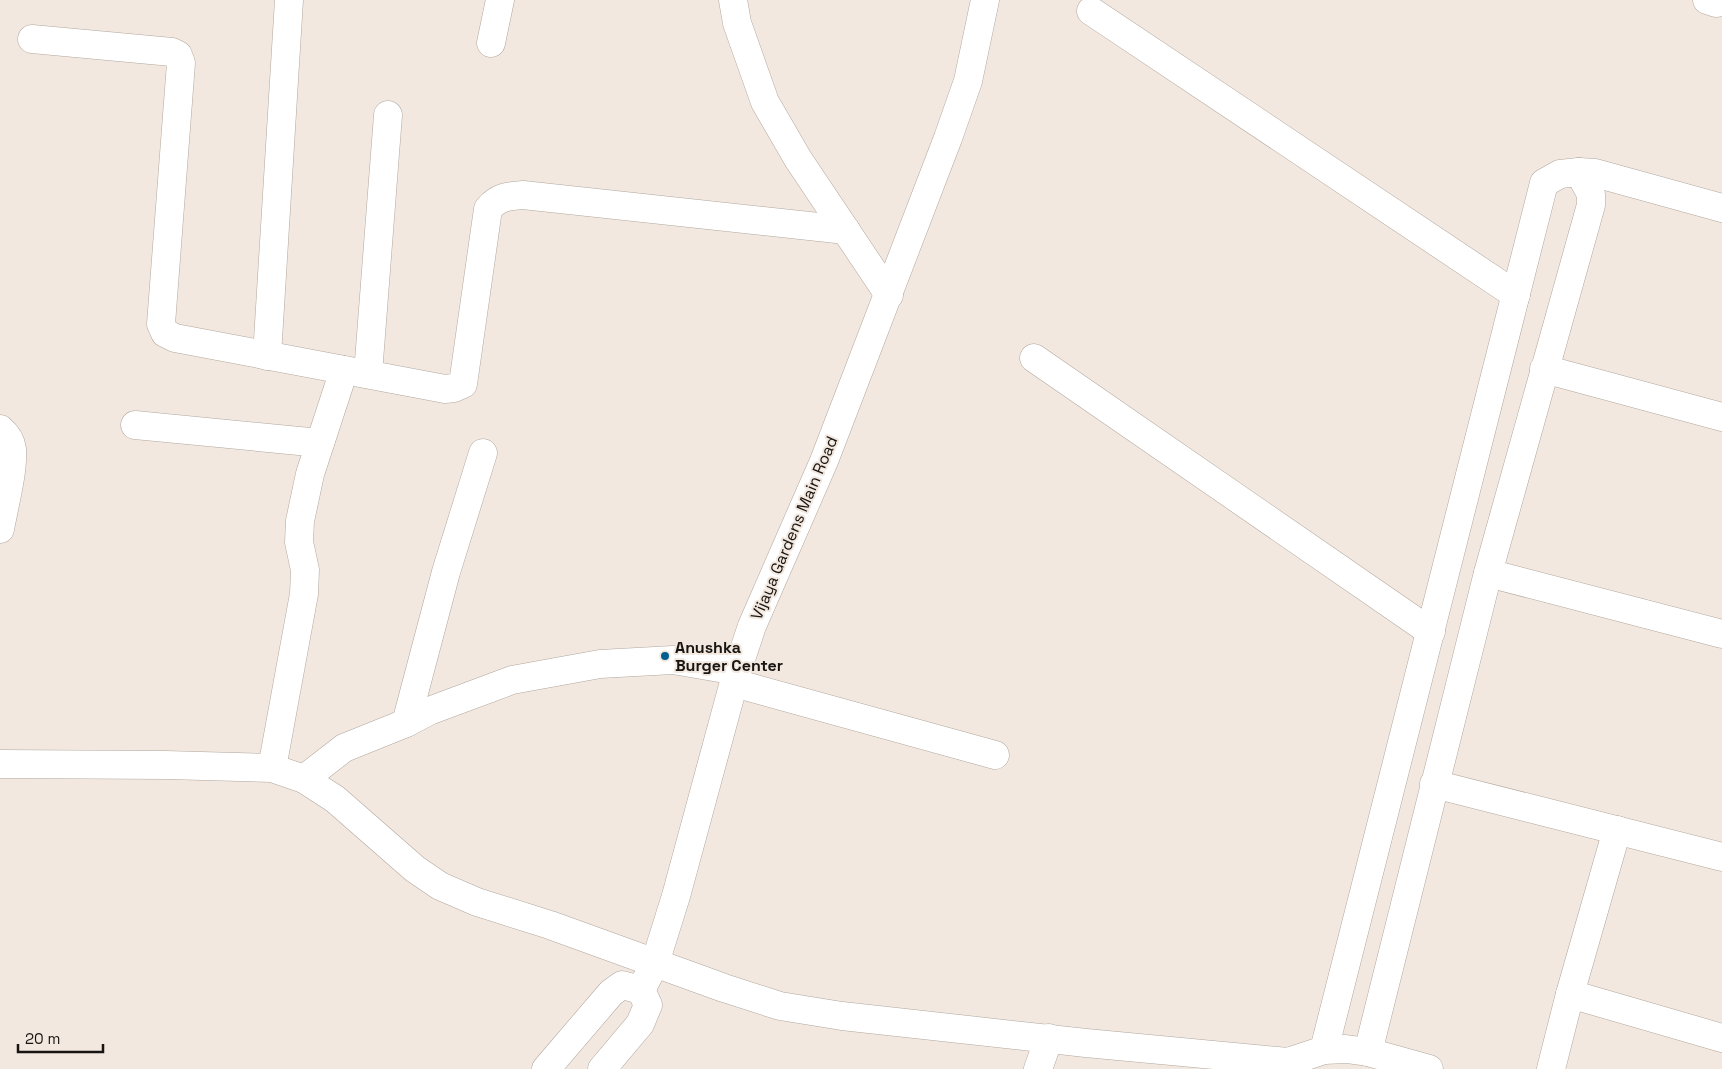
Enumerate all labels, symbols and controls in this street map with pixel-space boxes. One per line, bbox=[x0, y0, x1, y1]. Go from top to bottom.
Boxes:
street label: Vijaya Gardens Main Road bbox=[746, 433, 842, 623]
place label: Anushka Burger Center bbox=[675, 637, 783, 676]
marker: Anushka Burger Center bbox=[659, 650, 671, 662]
scale bar bbox=[18, 1022, 102, 1054]
text: 20 m bbox=[25, 1029, 60, 1048]

